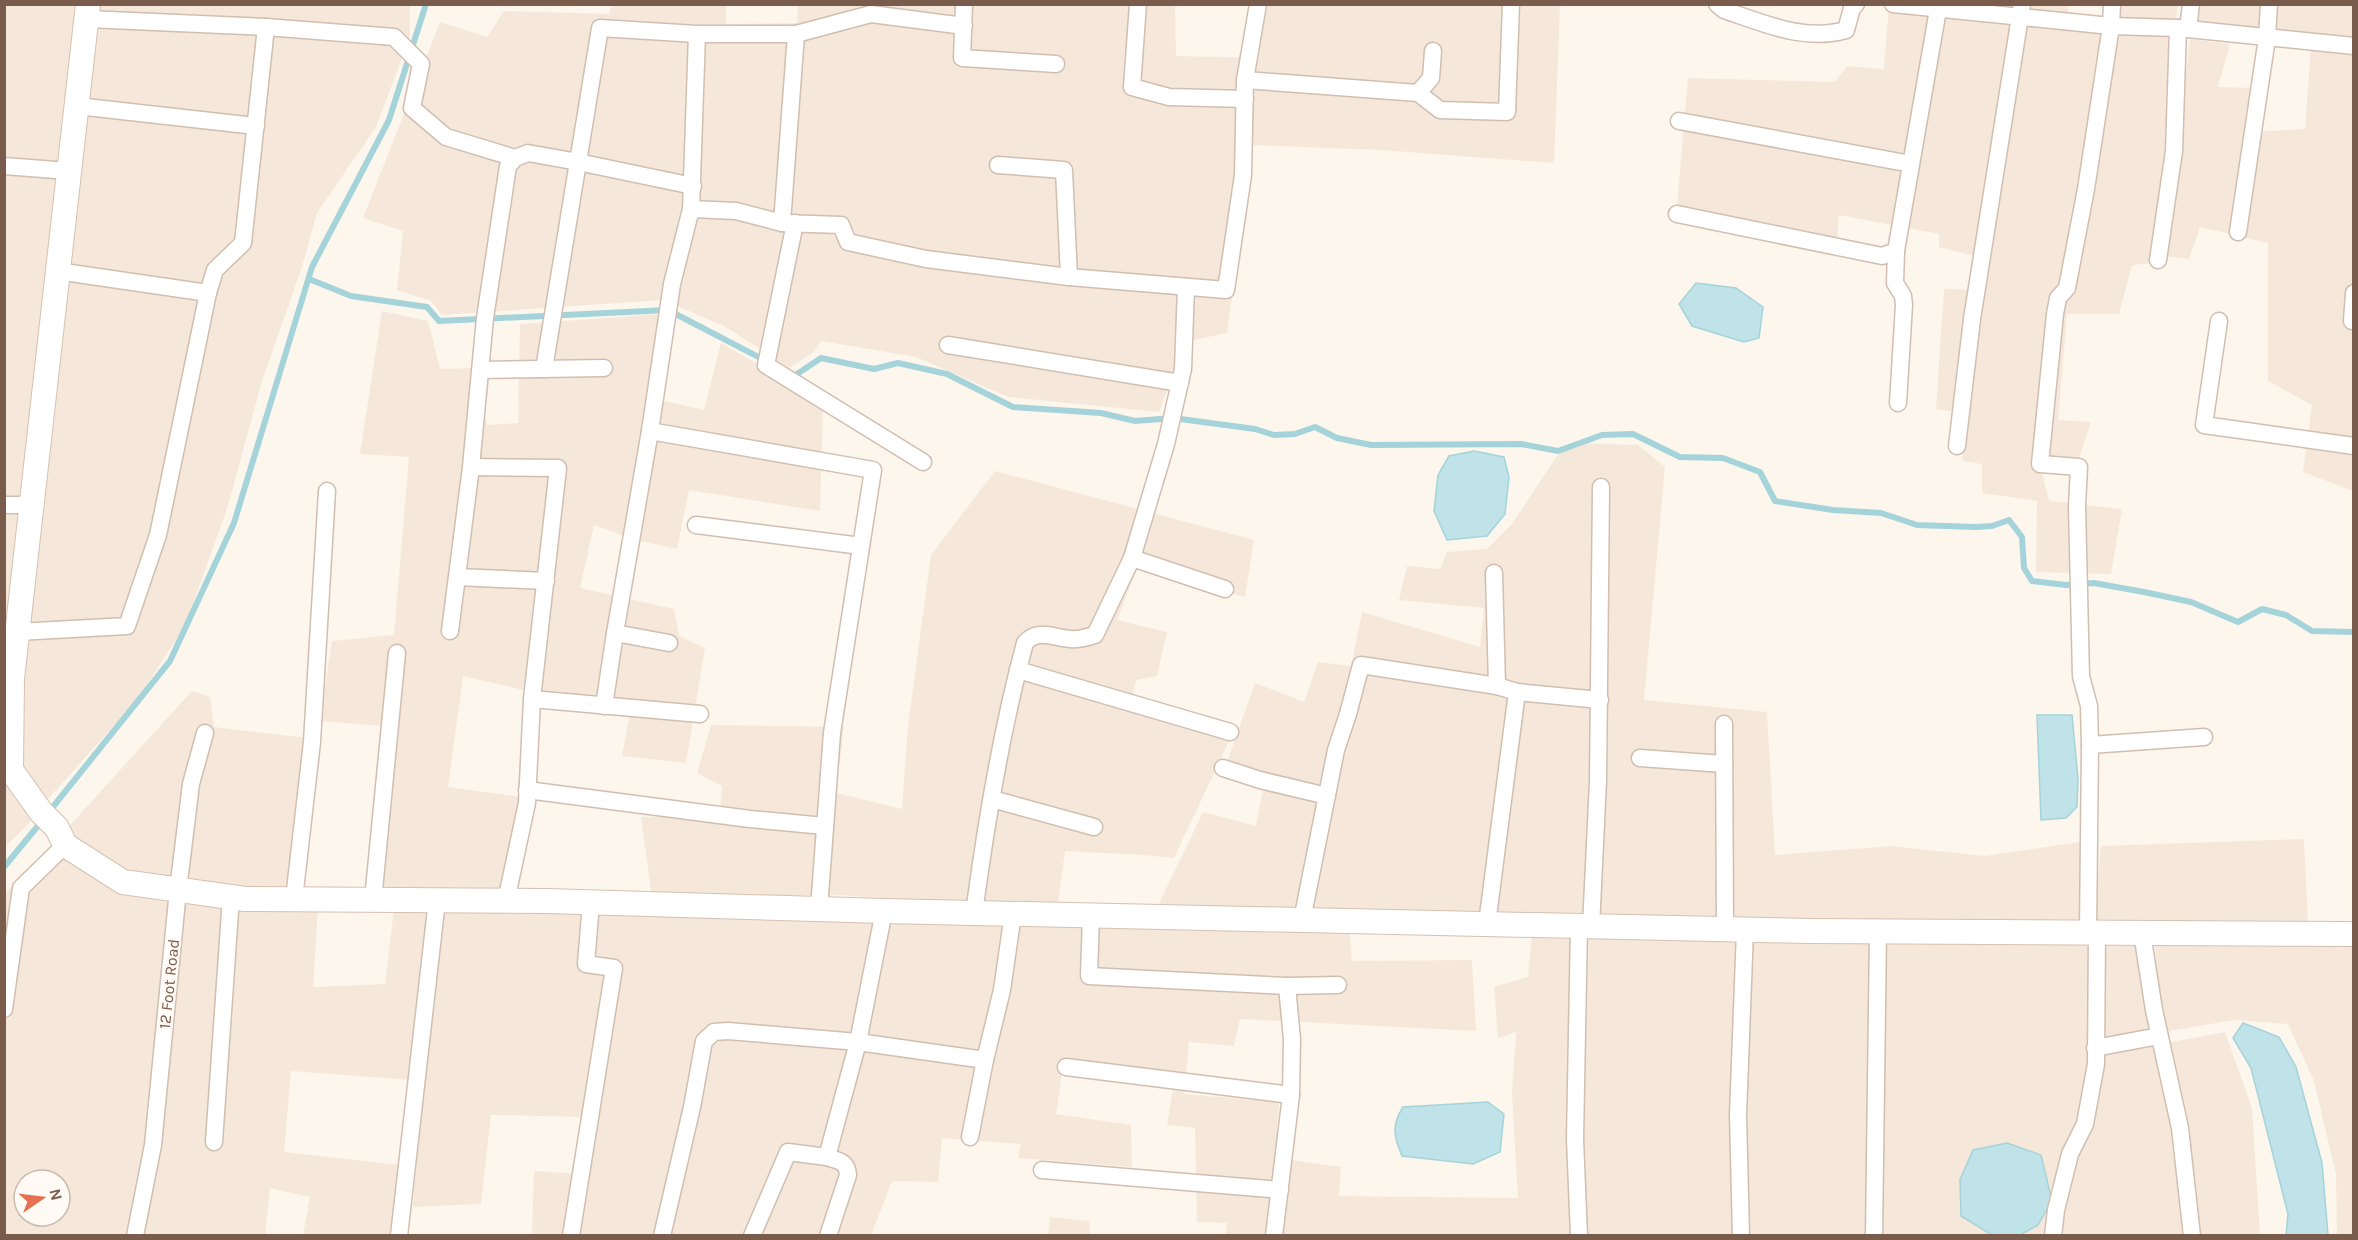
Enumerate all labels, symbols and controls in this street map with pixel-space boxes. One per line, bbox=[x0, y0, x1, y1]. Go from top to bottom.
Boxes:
street label: 12 Foot Road bbox=[155, 938, 183, 1030]
north arrow bbox=[12, 1168, 72, 1228]
text: N bbox=[45, 1187, 67, 1202]

